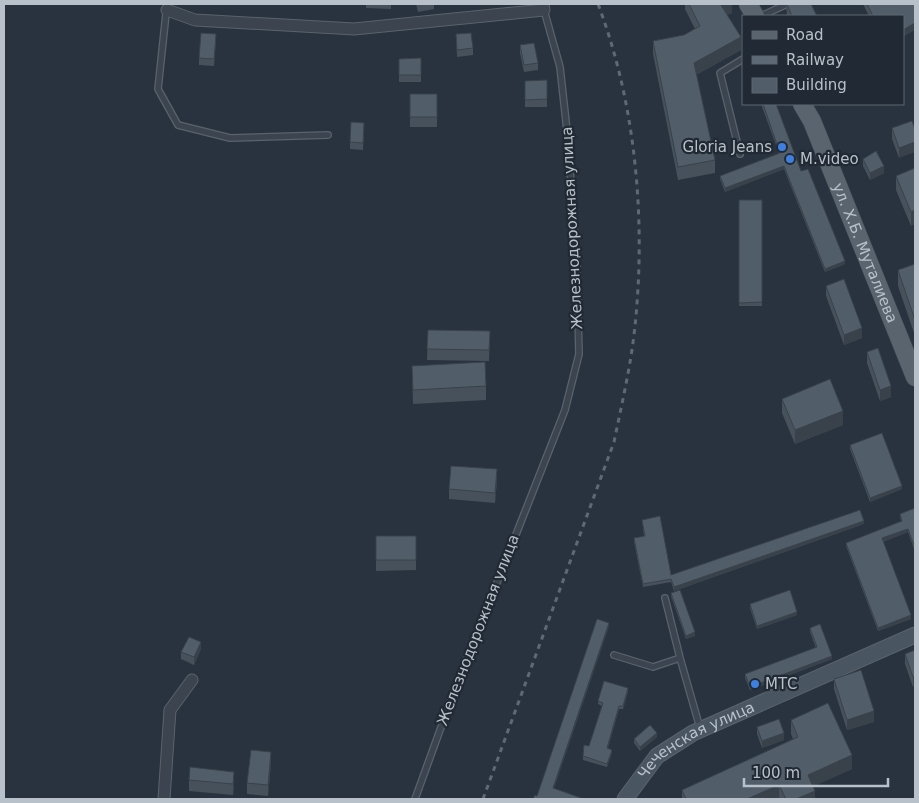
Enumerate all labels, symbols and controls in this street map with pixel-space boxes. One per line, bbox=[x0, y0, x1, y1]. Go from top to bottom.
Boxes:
legend bbox=[742, 15, 904, 105]
text: Road bbox=[786, 26, 824, 44]
text: Railway bbox=[786, 51, 844, 69]
text: Building bbox=[786, 76, 847, 94]
street label: Железнодорожная улица bbox=[558, 126, 586, 330]
place label: Gloria Jeans bbox=[683, 138, 772, 156]
marker: Gloria Jeans bbox=[776, 141, 788, 153]
place label: M.video bbox=[800, 150, 859, 168]
marker: M.video bbox=[784, 153, 796, 165]
street label: ул. Х.Б. Муталиева bbox=[829, 180, 901, 326]
street label: Железнодорожная улица bbox=[433, 532, 523, 728]
place label: МТС bbox=[765, 675, 798, 693]
marker: МТС bbox=[749, 678, 761, 690]
street label: Чеченская улица bbox=[634, 698, 757, 782]
scale bar bbox=[744, 756, 888, 788]
text: 100 m bbox=[752, 764, 800, 782]

